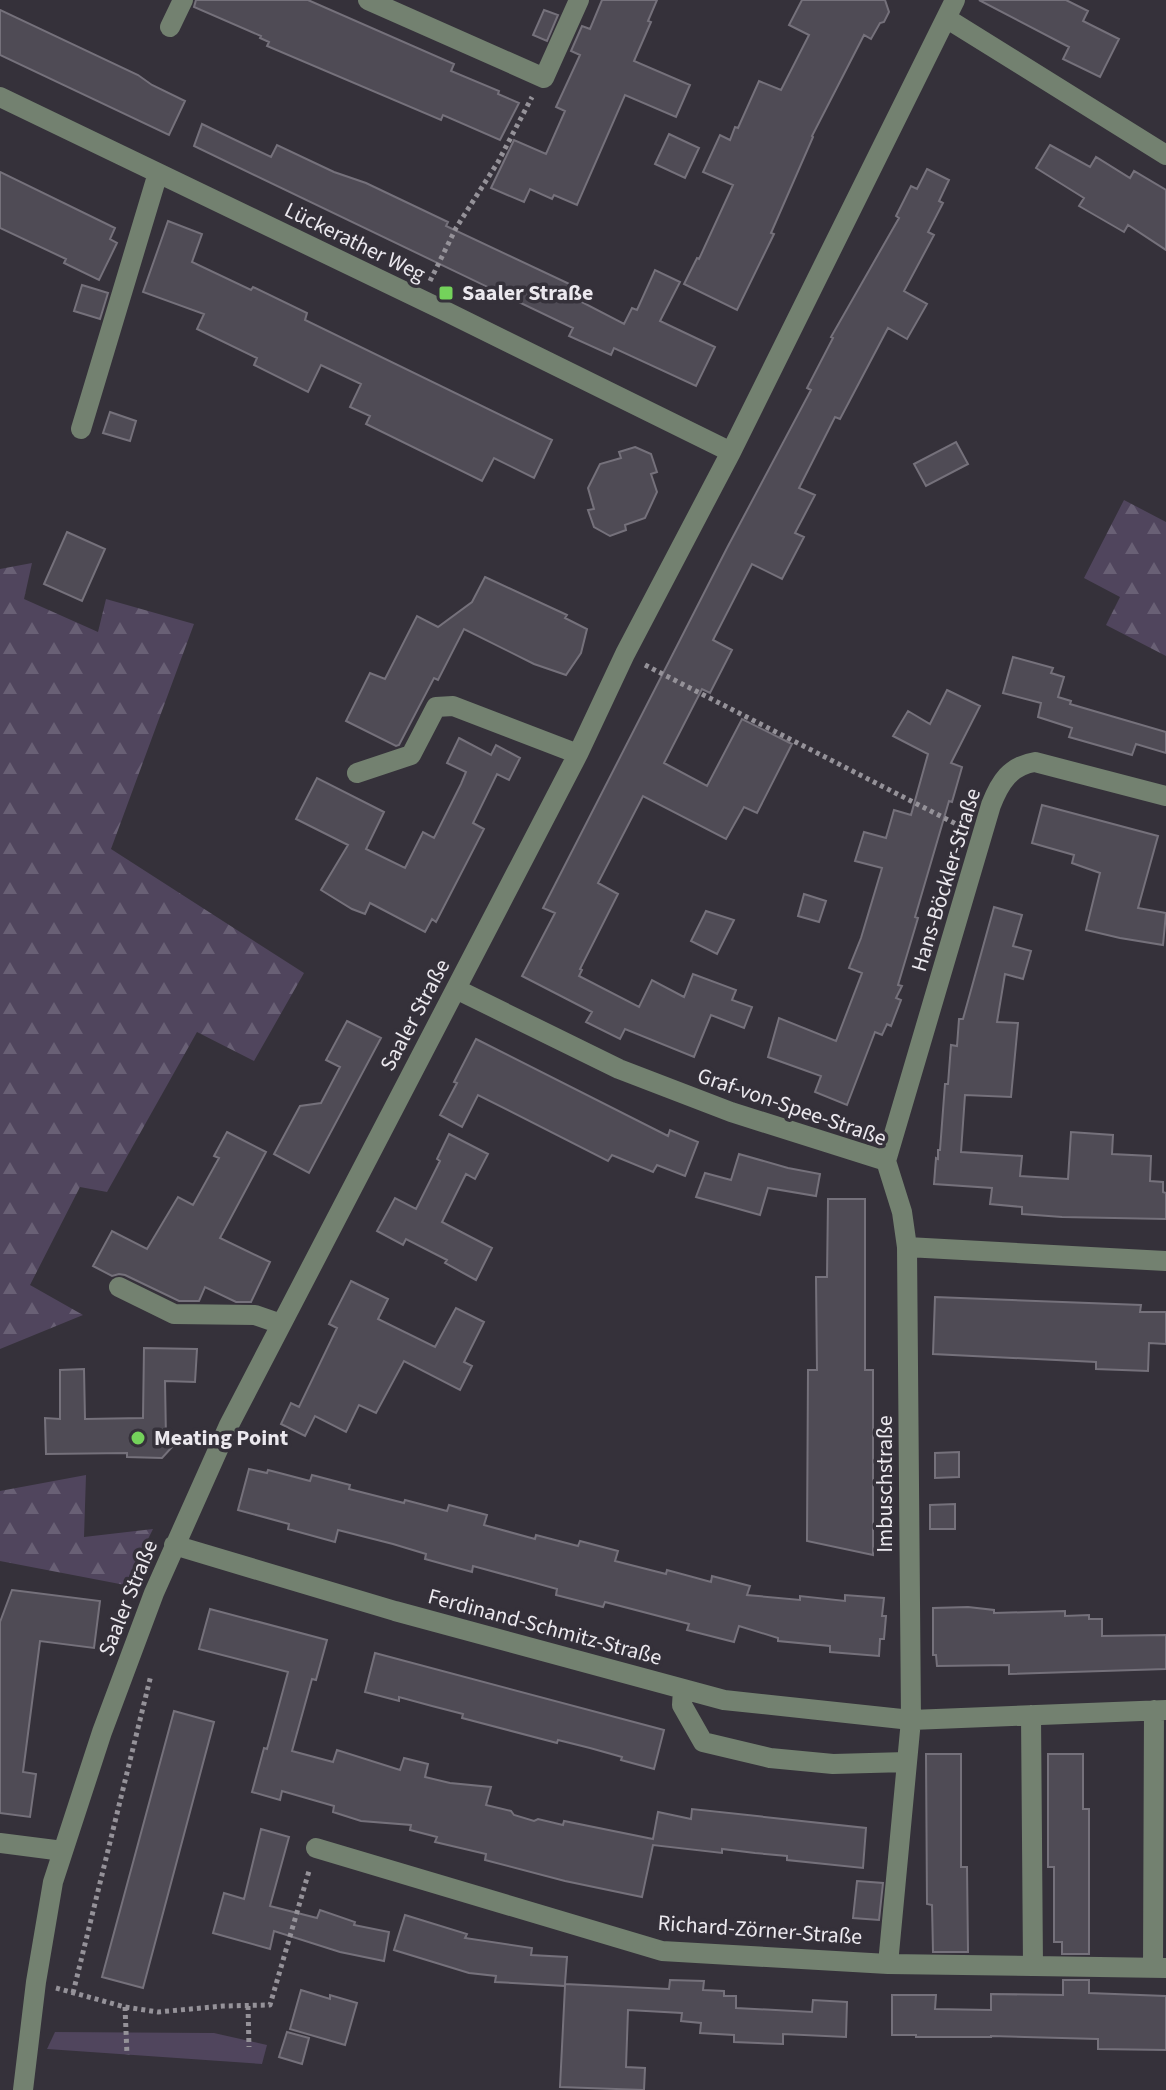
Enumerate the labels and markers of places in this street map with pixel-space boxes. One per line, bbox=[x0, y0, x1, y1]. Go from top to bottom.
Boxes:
place label: Saaler Straße bbox=[462, 277, 593, 309]
marker: Saaler Straße bbox=[437, 284, 455, 302]
place label: Meating Point bbox=[154, 1422, 289, 1454]
marker: Meating Point bbox=[129, 1429, 147, 1447]

